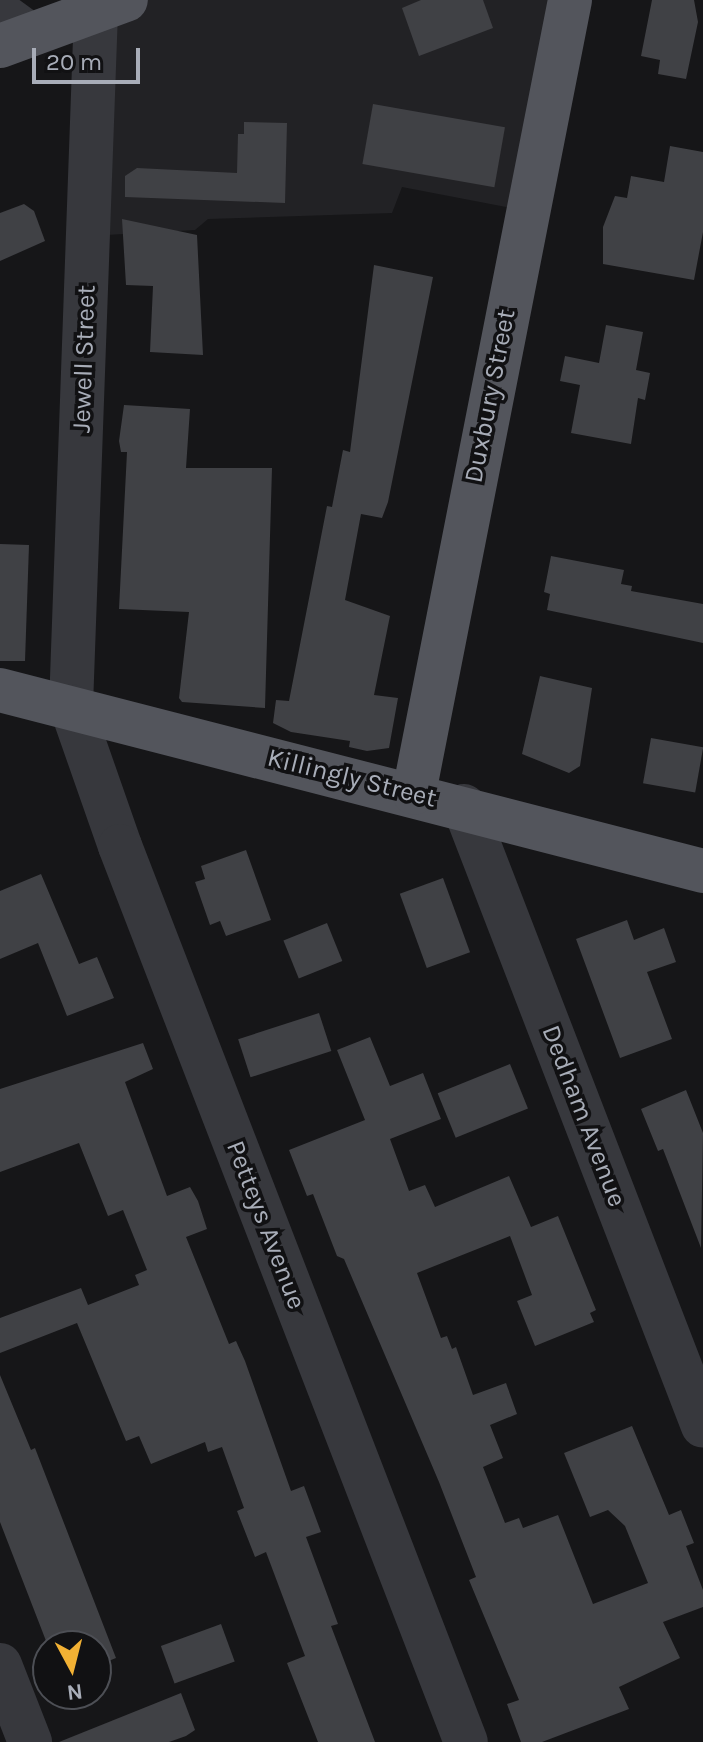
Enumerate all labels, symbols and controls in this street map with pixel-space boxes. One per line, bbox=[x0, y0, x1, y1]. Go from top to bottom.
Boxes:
scale bar bbox=[36, 32, 144, 82]
text: 20 m bbox=[46, 48, 102, 76]
street label: Jewell Street bbox=[66, 284, 102, 434]
street label: Duxbury Street bbox=[458, 306, 522, 486]
street label: Killingly Street bbox=[264, 742, 440, 814]
street label: Dedham Avenue bbox=[535, 1021, 633, 1211]
street label: Petteys Avenue bbox=[220, 1136, 312, 1314]
north arrow bbox=[32, 1630, 112, 1710]
text: N bbox=[65, 1678, 84, 1706]

